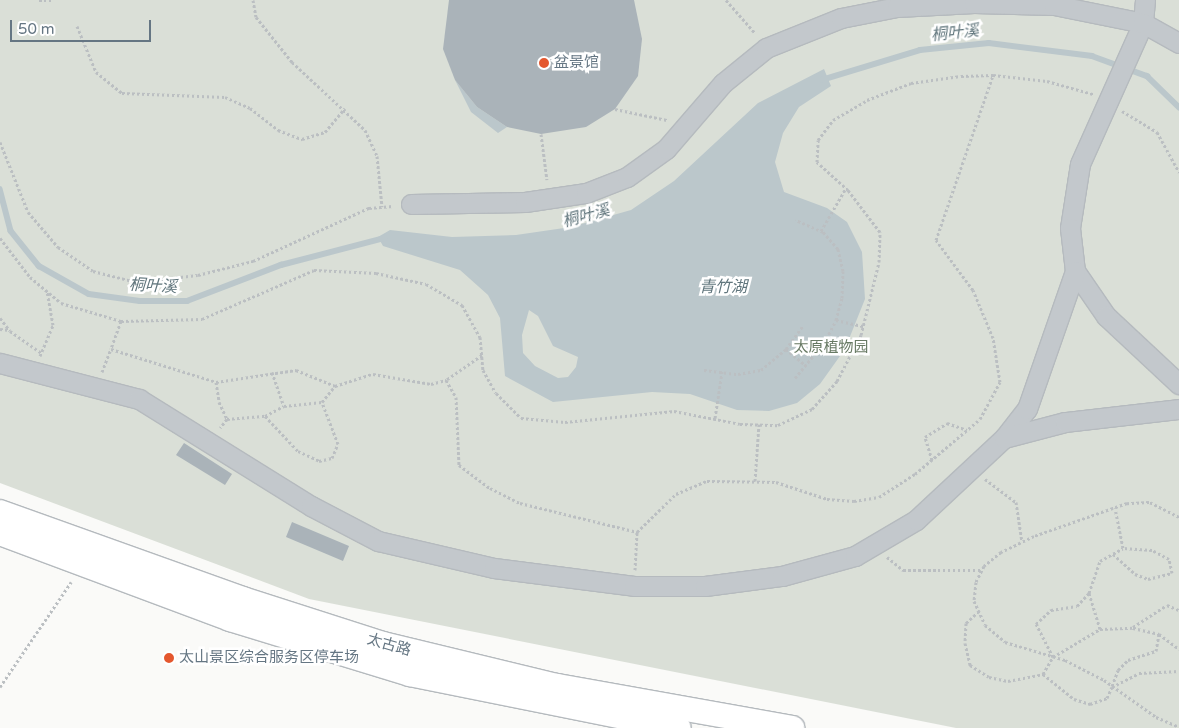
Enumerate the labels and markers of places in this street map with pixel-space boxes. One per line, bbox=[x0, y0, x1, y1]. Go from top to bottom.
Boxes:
place label: 盆景馆 bbox=[554, 54, 599, 72]
marker: 盆景馆 bbox=[538, 57, 550, 69]
place label: 太山景区综合服务区停车场 bbox=[179, 649, 359, 667]
marker: 太山景区综合服务区停车场 bbox=[163, 652, 175, 664]

